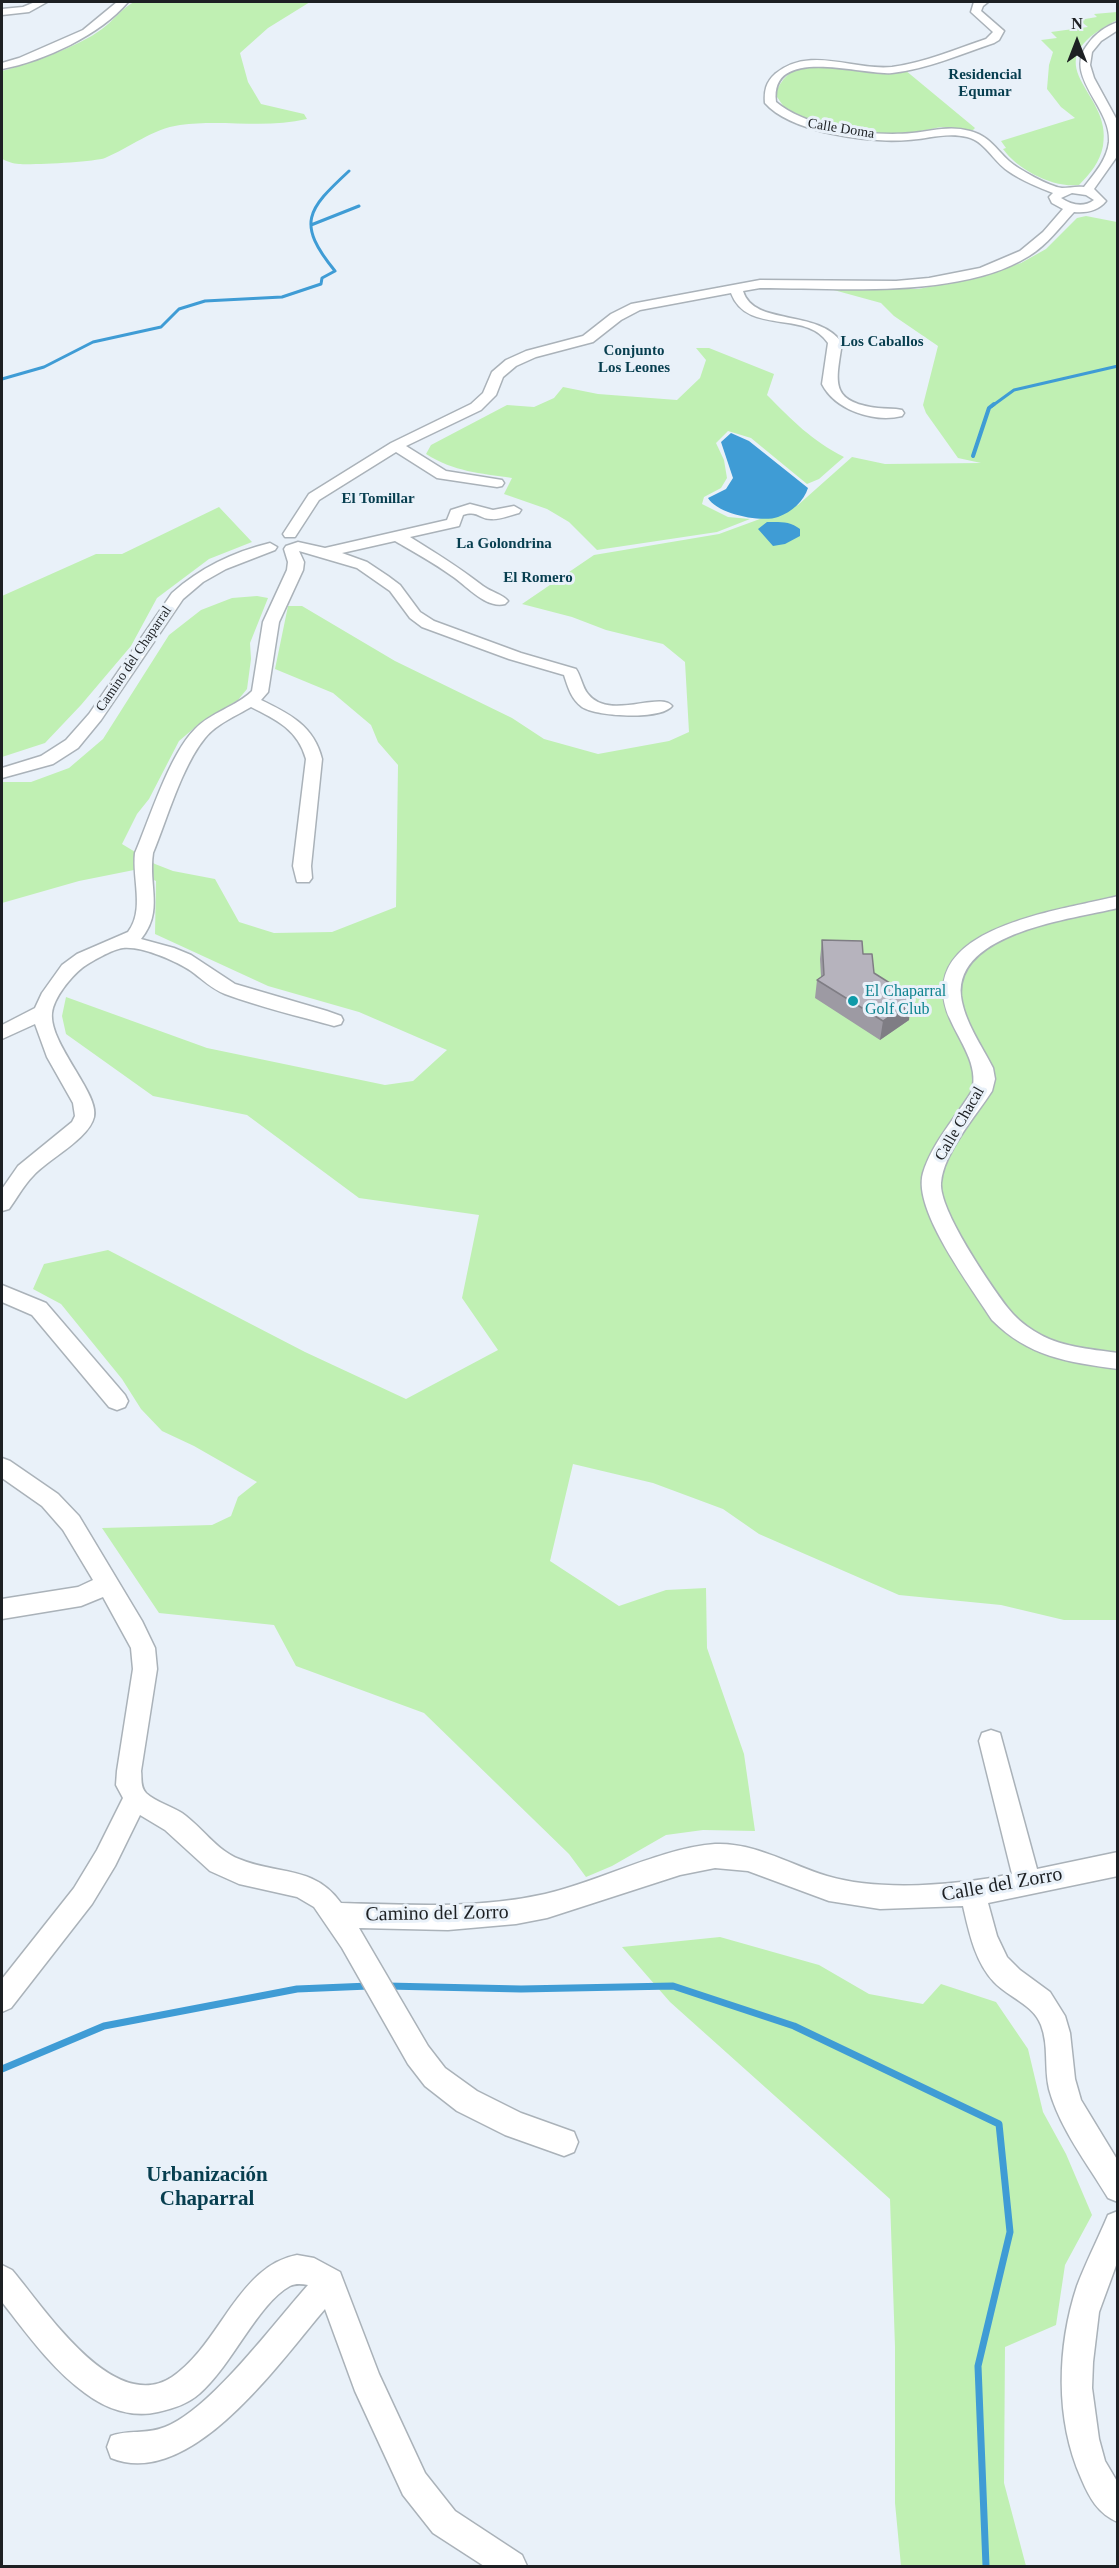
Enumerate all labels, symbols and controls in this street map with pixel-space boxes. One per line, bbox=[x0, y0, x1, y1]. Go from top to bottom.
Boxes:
north arrow bbox=[1047, 12, 1107, 72]
text: N bbox=[1071, 15, 1083, 32]
district label: Residencial Equmar bbox=[948, 66, 1022, 101]
street label: Calle Doma bbox=[806, 115, 876, 143]
district label: Los Caballos bbox=[841, 333, 923, 351]
district label: Conjunto Los Leones bbox=[598, 342, 670, 377]
district label: El Tomillar bbox=[341, 490, 415, 508]
district label: La Golondrina bbox=[456, 535, 552, 553]
district label: El Romero bbox=[503, 569, 573, 587]
street label: Camino del Chaparral bbox=[92, 603, 176, 715]
place label: El Chaparral Golf Club bbox=[865, 982, 946, 1020]
marker: El Chaparral Golf Club bbox=[846, 994, 860, 1008]
street label: Calle Chacal bbox=[931, 1084, 989, 1164]
street label: Calle del Zorro bbox=[940, 1863, 1064, 1907]
street label: Camino del Zorro bbox=[365, 1901, 509, 1927]
district label: Urbanización Chaparral bbox=[146, 2163, 268, 2213]

